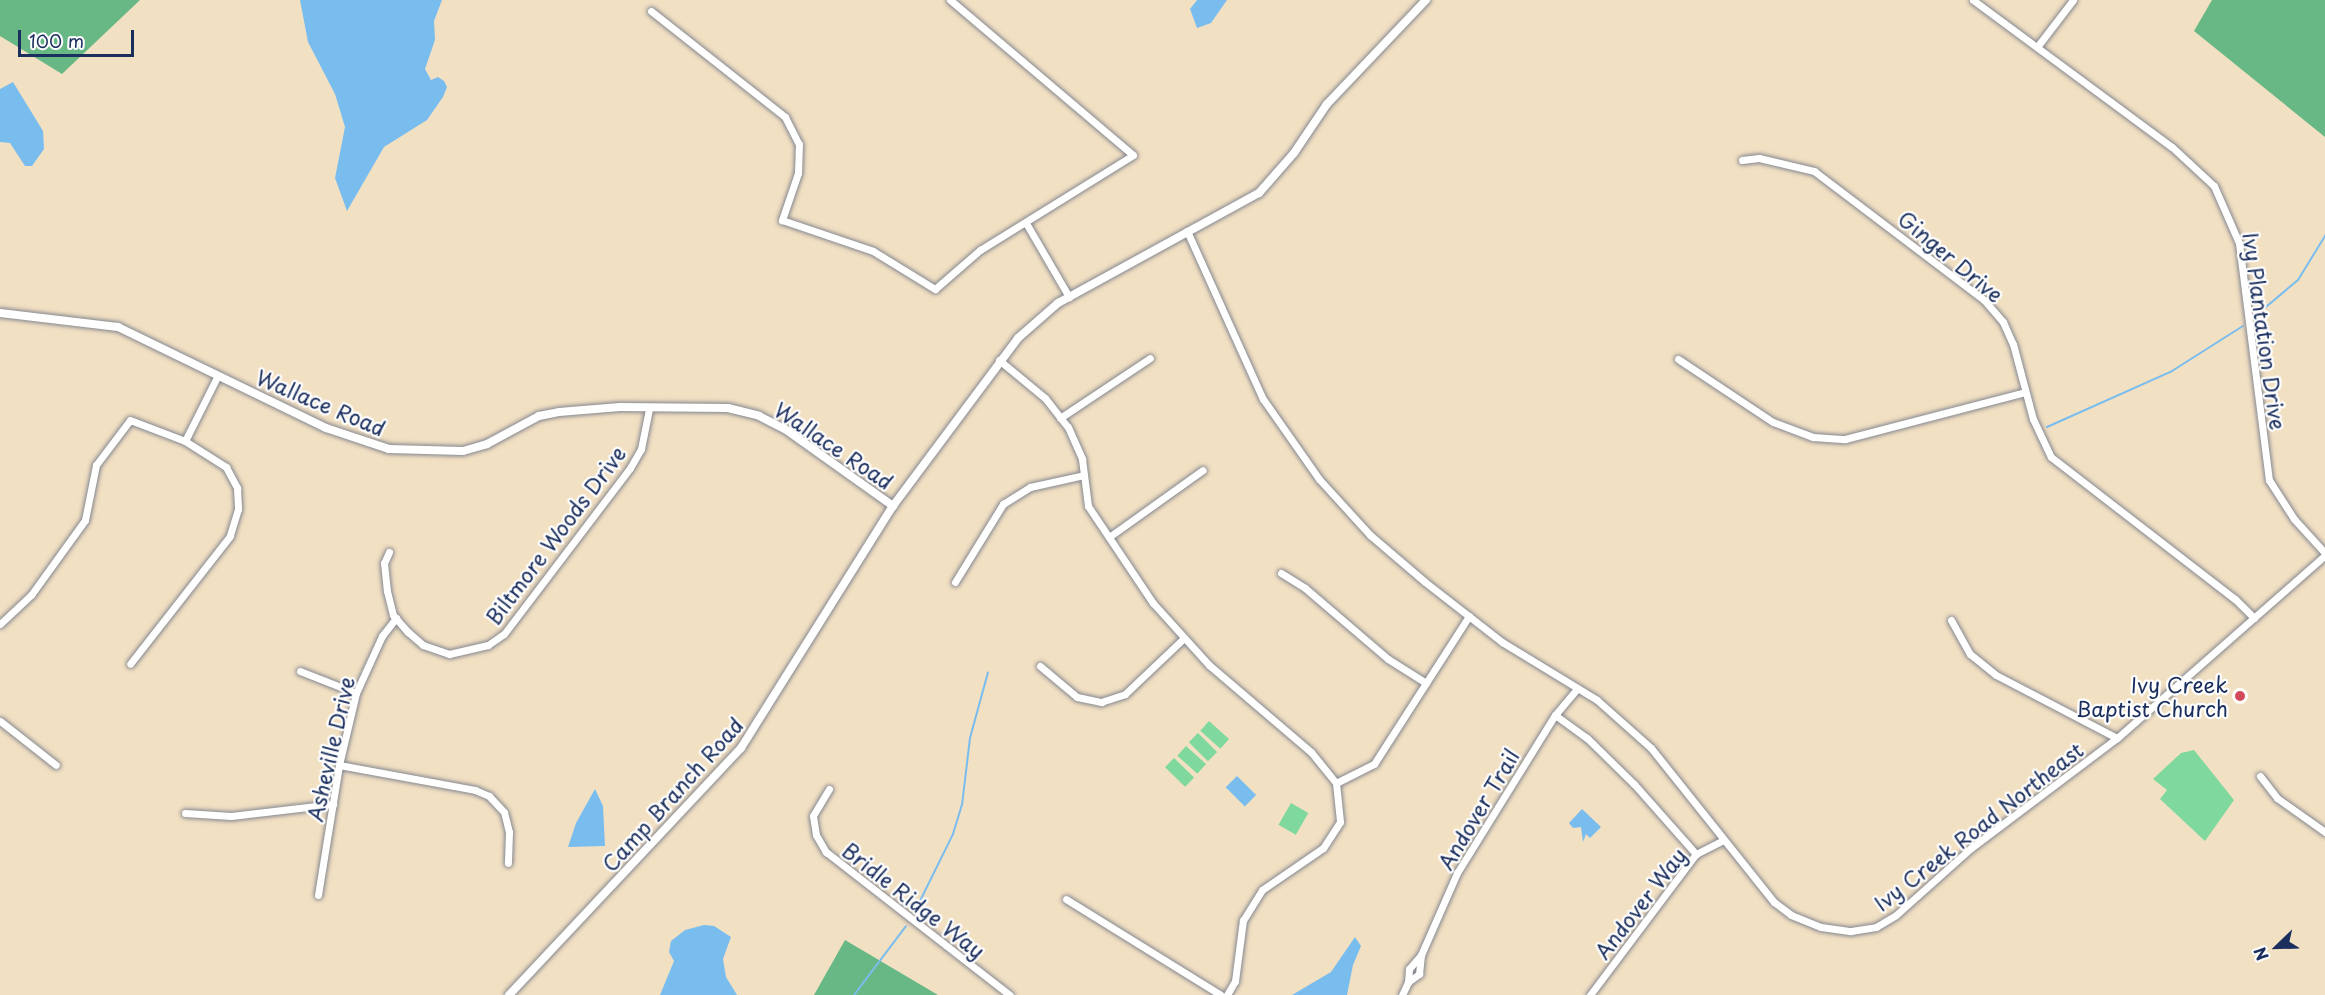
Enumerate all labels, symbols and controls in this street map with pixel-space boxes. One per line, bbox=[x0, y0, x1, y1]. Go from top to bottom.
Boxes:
scale bar bbox=[21, 18, 136, 56]
text: 100 m bbox=[29, 27, 84, 54]
street label: Ginger Drive bbox=[1893, 205, 2009, 307]
street label: Ivy Plantation Drive bbox=[2239, 230, 2291, 432]
street label: Wallace Road bbox=[253, 364, 389, 440]
street label: Wallace Road bbox=[770, 396, 898, 494]
street label: Biltmore Woods Drive bbox=[480, 441, 630, 629]
place label: Ivy Creek Baptist Church bbox=[2075, 671, 2228, 721]
street label: Asheville Drive bbox=[301, 674, 359, 824]
marker: Ivy Creek Baptist Church bbox=[2233, 689, 2247, 703]
street label: Camp Branch Road bbox=[597, 712, 747, 876]
street label: Ivy Creek Road Northeast bbox=[1867, 735, 2089, 917]
street label: Andover Trail bbox=[1432, 744, 1524, 874]
street label: Bridle Ridge Way bbox=[838, 836, 990, 964]
street label: Andover Way bbox=[1589, 842, 1691, 964]
north arrow bbox=[2247, 917, 2307, 977]
text: N bbox=[2247, 944, 2274, 965]

